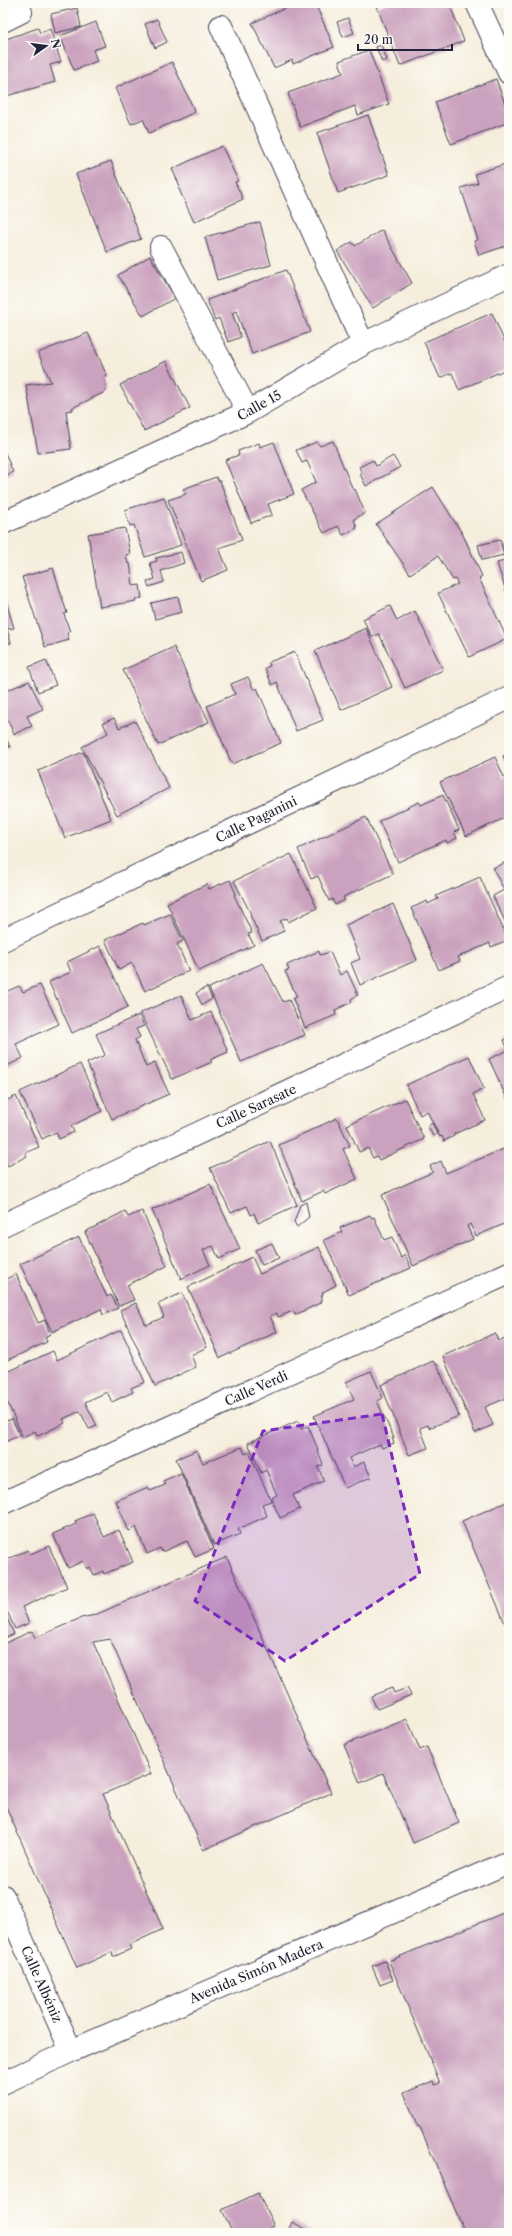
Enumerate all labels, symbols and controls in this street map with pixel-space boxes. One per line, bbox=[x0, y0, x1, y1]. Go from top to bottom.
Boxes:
north arrow bbox=[26, 26, 66, 66]
scale bar bbox=[358, 26, 452, 52]
text: 20 m bbox=[364, 32, 393, 47]
text: N bbox=[48, 37, 64, 50]
street label: Calle 15 bbox=[234, 386, 284, 424]
street label: Calle Paganini bbox=[213, 792, 299, 846]
street label: Calle Sarasate bbox=[213, 1080, 299, 1132]
street label: Calle Verdi bbox=[222, 1367, 290, 1409]
street label: Avenida Simón Madera bbox=[186, 1936, 325, 2007]
street label: Calle Albéniz bbox=[18, 1943, 66, 2025]

